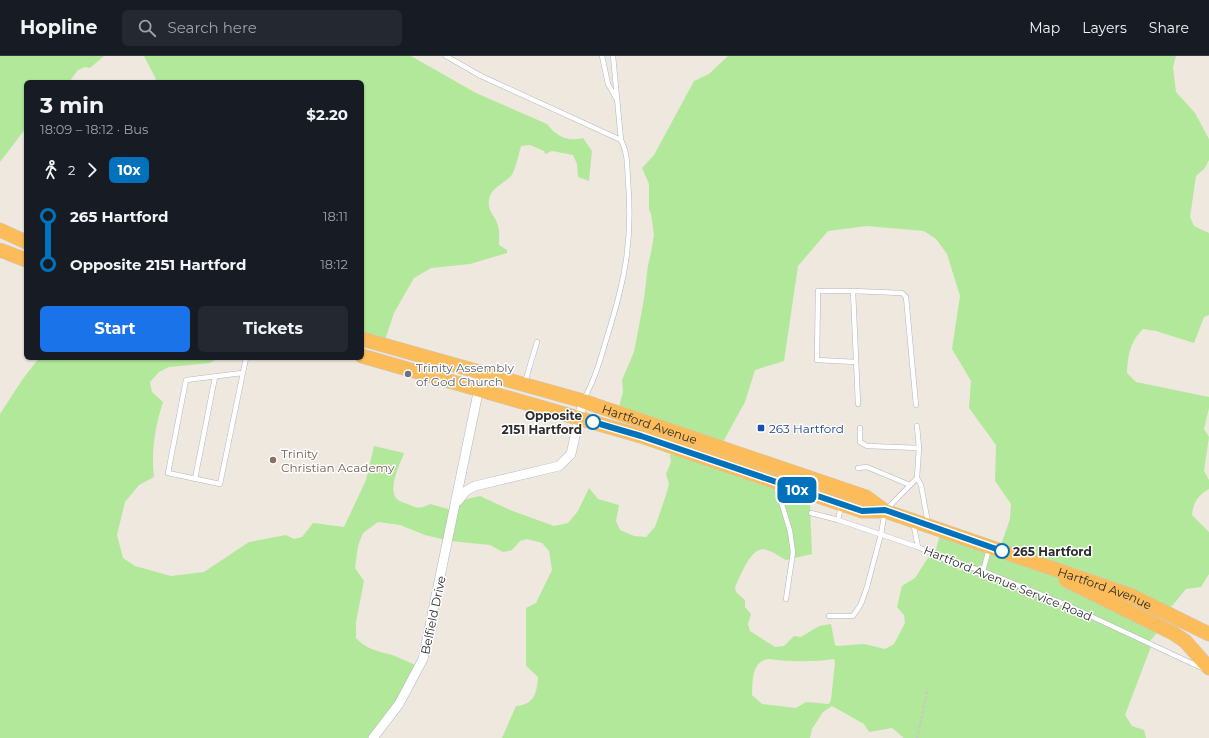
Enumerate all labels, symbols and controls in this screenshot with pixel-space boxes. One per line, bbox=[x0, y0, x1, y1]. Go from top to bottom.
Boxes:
search box bbox=[122, 10, 402, 46]
text: Hopline bbox=[20, 16, 98, 39]
icon: search bbox=[136, 17, 158, 39]
text: Search here bbox=[168, 18, 257, 37]
text: Map bbox=[1029, 19, 1060, 37]
text: Layers bbox=[1082, 19, 1127, 37]
text: Share bbox=[1149, 19, 1189, 37]
text: 3 min bbox=[40, 92, 104, 119]
text: $2.20 bbox=[306, 105, 348, 124]
text: 18:09 – 18:12 · Bus bbox=[40, 121, 148, 137]
icon: walk bbox=[40, 159, 62, 181]
icon: forward bbox=[81, 159, 103, 181]
text: 10x bbox=[117, 161, 141, 179]
text: 2 bbox=[68, 162, 75, 178]
text: 265 Hartford bbox=[70, 207, 168, 226]
text: 18:11 bbox=[323, 208, 348, 224]
text: Opposite 2151 Hartford bbox=[70, 255, 246, 274]
text: 18:12 bbox=[320, 256, 348, 272]
button: Start bbox=[40, 306, 190, 352]
button: Tickets bbox=[198, 306, 348, 352]
place label: Trinity Assembly of God Church bbox=[416, 360, 515, 389]
marker: Trinity Assembly of God Church bbox=[403, 369, 413, 379]
street label: Hartford Avenue bbox=[600, 401, 699, 447]
place label: Opposite 2151 Hartford bbox=[502, 408, 582, 437]
marker: Opposite 2151 Hartford bbox=[585, 414, 601, 430]
place label: 263 Hartford bbox=[769, 421, 844, 436]
marker: 263 Hartford bbox=[756, 423, 766, 433]
place label: Trinity Christian Academy bbox=[281, 446, 395, 475]
marker: Trinity Christian Academy bbox=[268, 455, 278, 465]
line badge: 10x bbox=[774, 477, 820, 503]
text: 10x bbox=[785, 481, 809, 499]
street label: Hartford Avenue Service Road bbox=[922, 542, 1094, 624]
marker: 265 Hartford bbox=[994, 543, 1010, 559]
place label: 265 Hartford bbox=[1013, 544, 1092, 559]
street label: Hartford Avenue bbox=[1056, 563, 1155, 612]
street label: Belfield Drive bbox=[417, 574, 449, 656]

